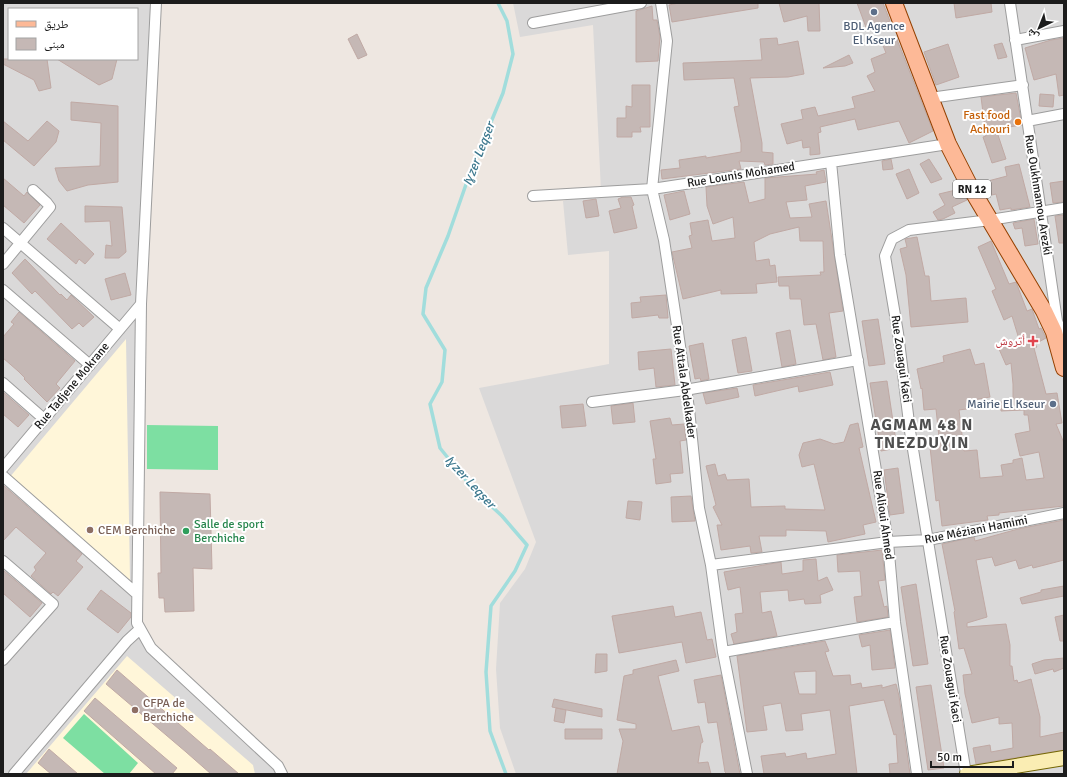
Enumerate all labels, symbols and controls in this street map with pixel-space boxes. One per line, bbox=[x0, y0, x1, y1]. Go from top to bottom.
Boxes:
marker: BDL Agence El Kseur bbox=[869, 7, 879, 17]
legend bbox=[8, 8, 138, 60]
north arrow bbox=[1019, 8, 1059, 48]
text: طريق bbox=[44, 17, 69, 32]
place label: BDL Agence El Kseur bbox=[843, 19, 905, 48]
text: ش bbox=[1024, 25, 1042, 44]
text: مبنى bbox=[44, 37, 65, 52]
place label: Fast food Achouri bbox=[963, 108, 1010, 137]
marker: Fast food Achouri bbox=[1013, 117, 1023, 127]
water label: Iɣzer Leqṣer bbox=[460, 118, 499, 188]
street label: Rue Oukhmamou Arezki bbox=[1021, 134, 1055, 256]
street label: Rue Lounis Mohamed bbox=[686, 159, 796, 191]
road number: RN 12 bbox=[953, 180, 991, 198]
street label: Rue Zouagui Kaci bbox=[887, 314, 915, 404]
street label: Rue Attala Abdelkader bbox=[669, 324, 699, 440]
place label: أتروش bbox=[995, 334, 1025, 349]
marker: أتروش bbox=[1028, 336, 1038, 346]
street label: Rue Tadjene Mokrane bbox=[31, 339, 113, 433]
place label: Mairie El Kseur bbox=[967, 397, 1046, 412]
marker: Mairie El Kseur bbox=[1048, 399, 1058, 409]
district label: AGMAM 48 N TNEZDUƔIN bbox=[871, 415, 973, 453]
water label: Iɣzer Leqṣer bbox=[441, 452, 500, 514]
street label: Rue Alioui Ahmed bbox=[869, 469, 897, 561]
street label: Rue Méziani Hamimi bbox=[923, 513, 1029, 547]
place label: Salle de sport Berchiche bbox=[194, 517, 264, 546]
place label: CEM Berchiche bbox=[98, 523, 175, 538]
marker: CEM Berchiche bbox=[85, 525, 95, 535]
marker: Salle de sport Berchiche bbox=[181, 526, 191, 536]
street label: Rue Zouagui Kaci bbox=[936, 634, 964, 724]
place label: CFPA de Berchiche bbox=[143, 696, 194, 725]
marker: CFPA de Berchiche bbox=[130, 705, 140, 715]
scale bar bbox=[931, 743, 1013, 769]
text: 50 m bbox=[937, 750, 962, 765]

